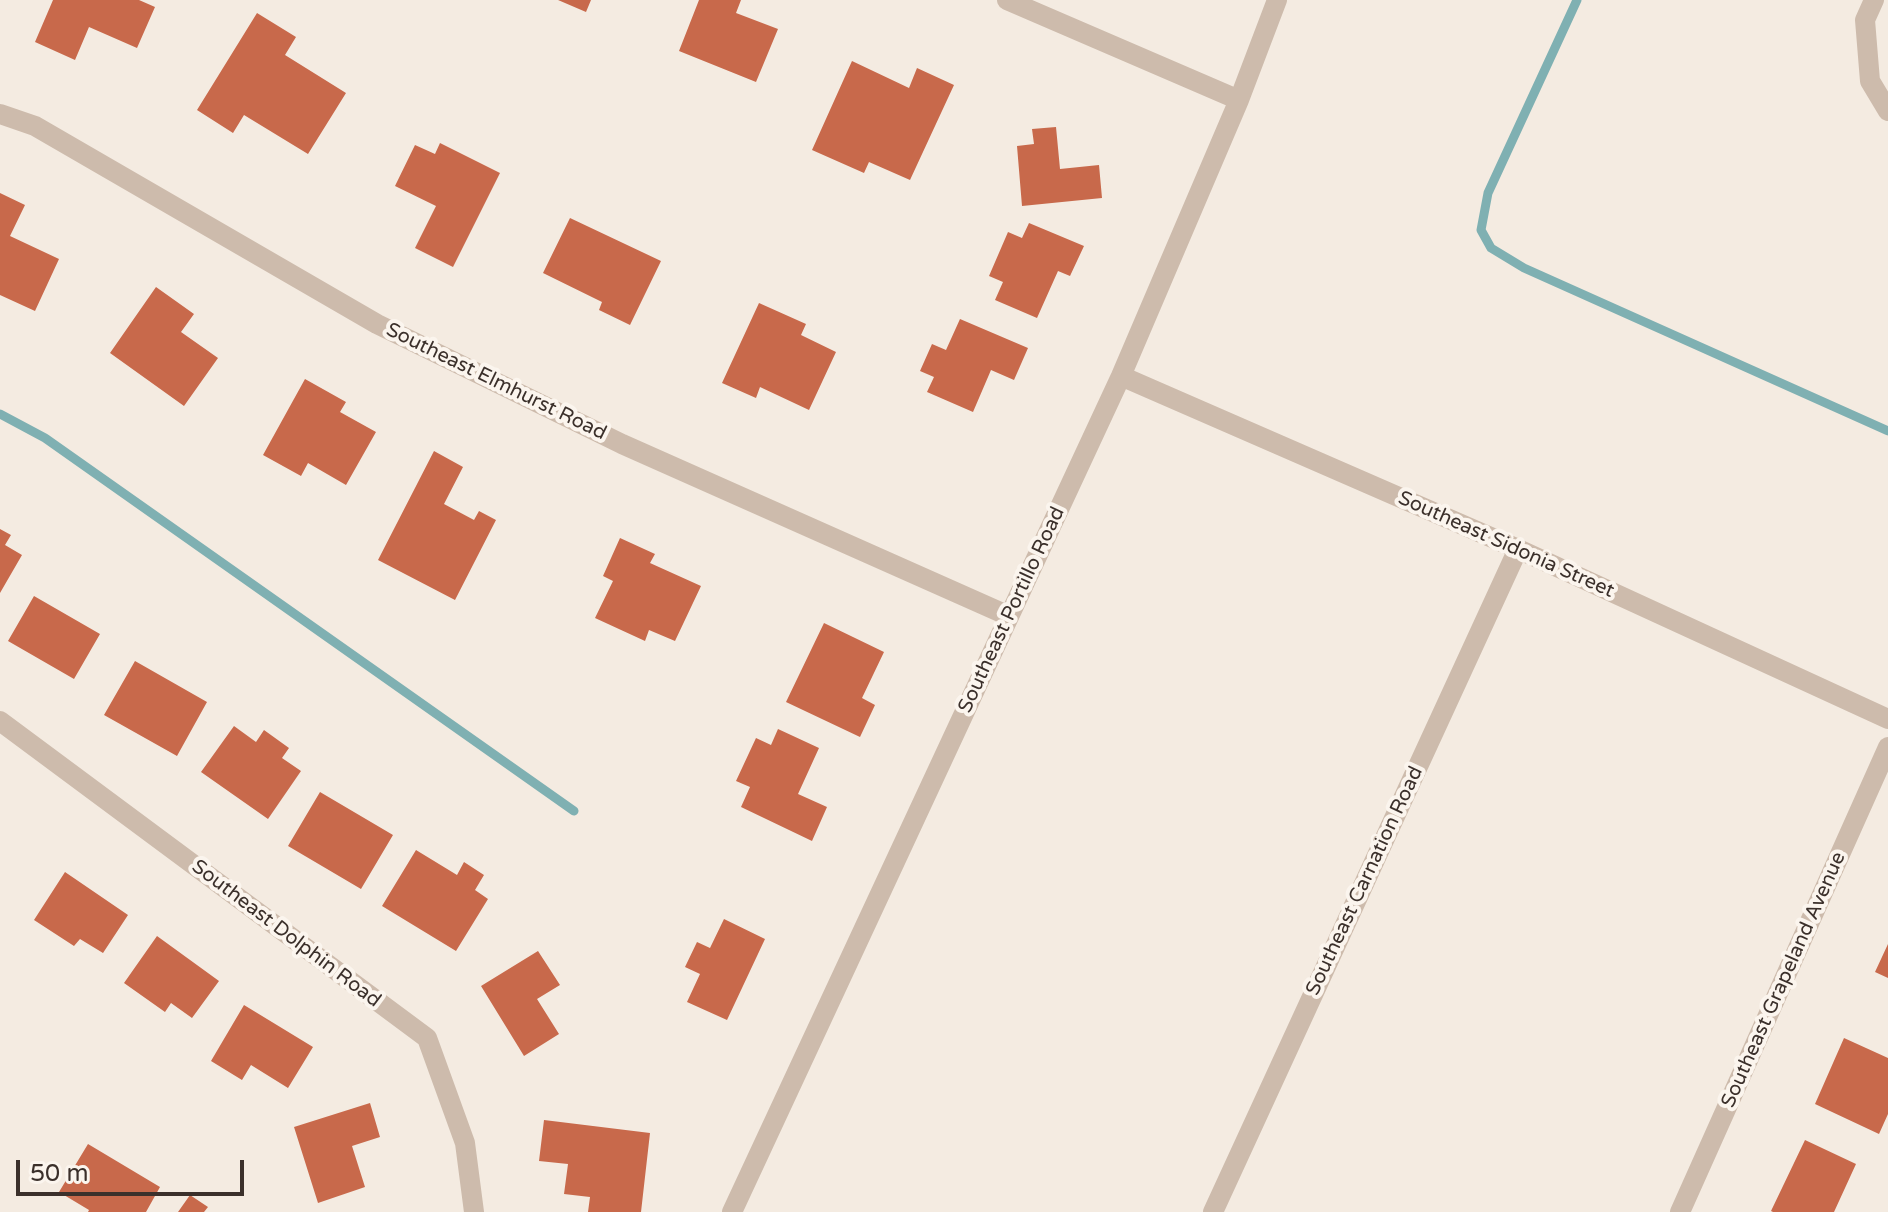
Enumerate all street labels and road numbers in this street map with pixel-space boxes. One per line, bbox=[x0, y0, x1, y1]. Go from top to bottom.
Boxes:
street label: Southeast Elmhurst Road bbox=[382, 318, 610, 446]
street label: Southeast Sidonia Street bbox=[1394, 486, 1618, 604]
street label: Southeast Portillo Road bbox=[954, 503, 1070, 717]
street label: Southeast Carnation Road bbox=[1301, 763, 1429, 999]
street label: Southeast Grapeland Avenue bbox=[1717, 849, 1851, 1111]
street label: Southeast Dolphin Road bbox=[187, 855, 385, 1013]

